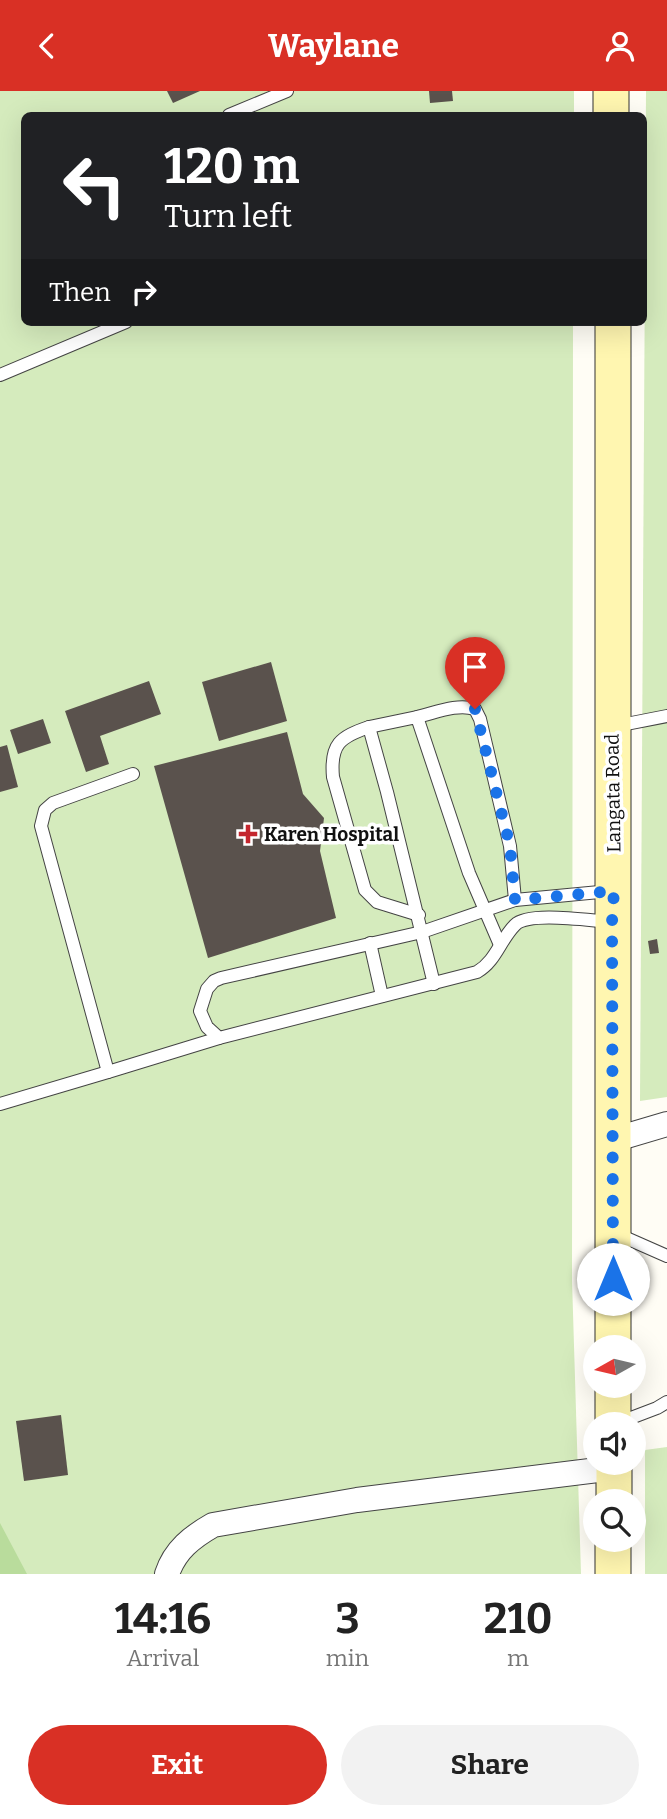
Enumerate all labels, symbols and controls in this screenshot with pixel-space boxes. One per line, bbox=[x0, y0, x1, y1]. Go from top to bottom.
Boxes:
icon: back bbox=[28, 27, 66, 65]
text: Waylane bbox=[268, 27, 399, 65]
icon: person bbox=[601, 27, 639, 65]
text: 120 m bbox=[164, 137, 299, 196]
icon: left bbox=[49, 140, 140, 231]
text: Turn left bbox=[164, 197, 292, 235]
icon: right bbox=[125, 273, 163, 311]
text: Then bbox=[49, 277, 111, 308]
pin bbox=[445, 637, 505, 709]
icon: arrive bbox=[456, 648, 494, 686]
street label: Langata Road bbox=[600, 733, 626, 853]
place label: Karen Hospital bbox=[264, 823, 399, 846]
marker: Karen Hospital bbox=[238, 824, 258, 844]
position arrow bbox=[576, 1242, 650, 1316]
north arrow bbox=[583, 1335, 646, 1398]
map controls bbox=[583, 1335, 646, 1552]
button: sound bbox=[583, 1412, 646, 1475]
button: search bbox=[583, 1489, 646, 1552]
text: 14:16 bbox=[115, 1594, 211, 1644]
text: 3 bbox=[335, 1594, 360, 1644]
text: 210 bbox=[484, 1594, 552, 1644]
text: Arrival bbox=[126, 1644, 199, 1672]
text: min bbox=[326, 1644, 369, 1672]
text: m bbox=[507, 1644, 529, 1672]
button: Exit bbox=[28, 1725, 327, 1805]
button: Share bbox=[341, 1725, 639, 1805]

